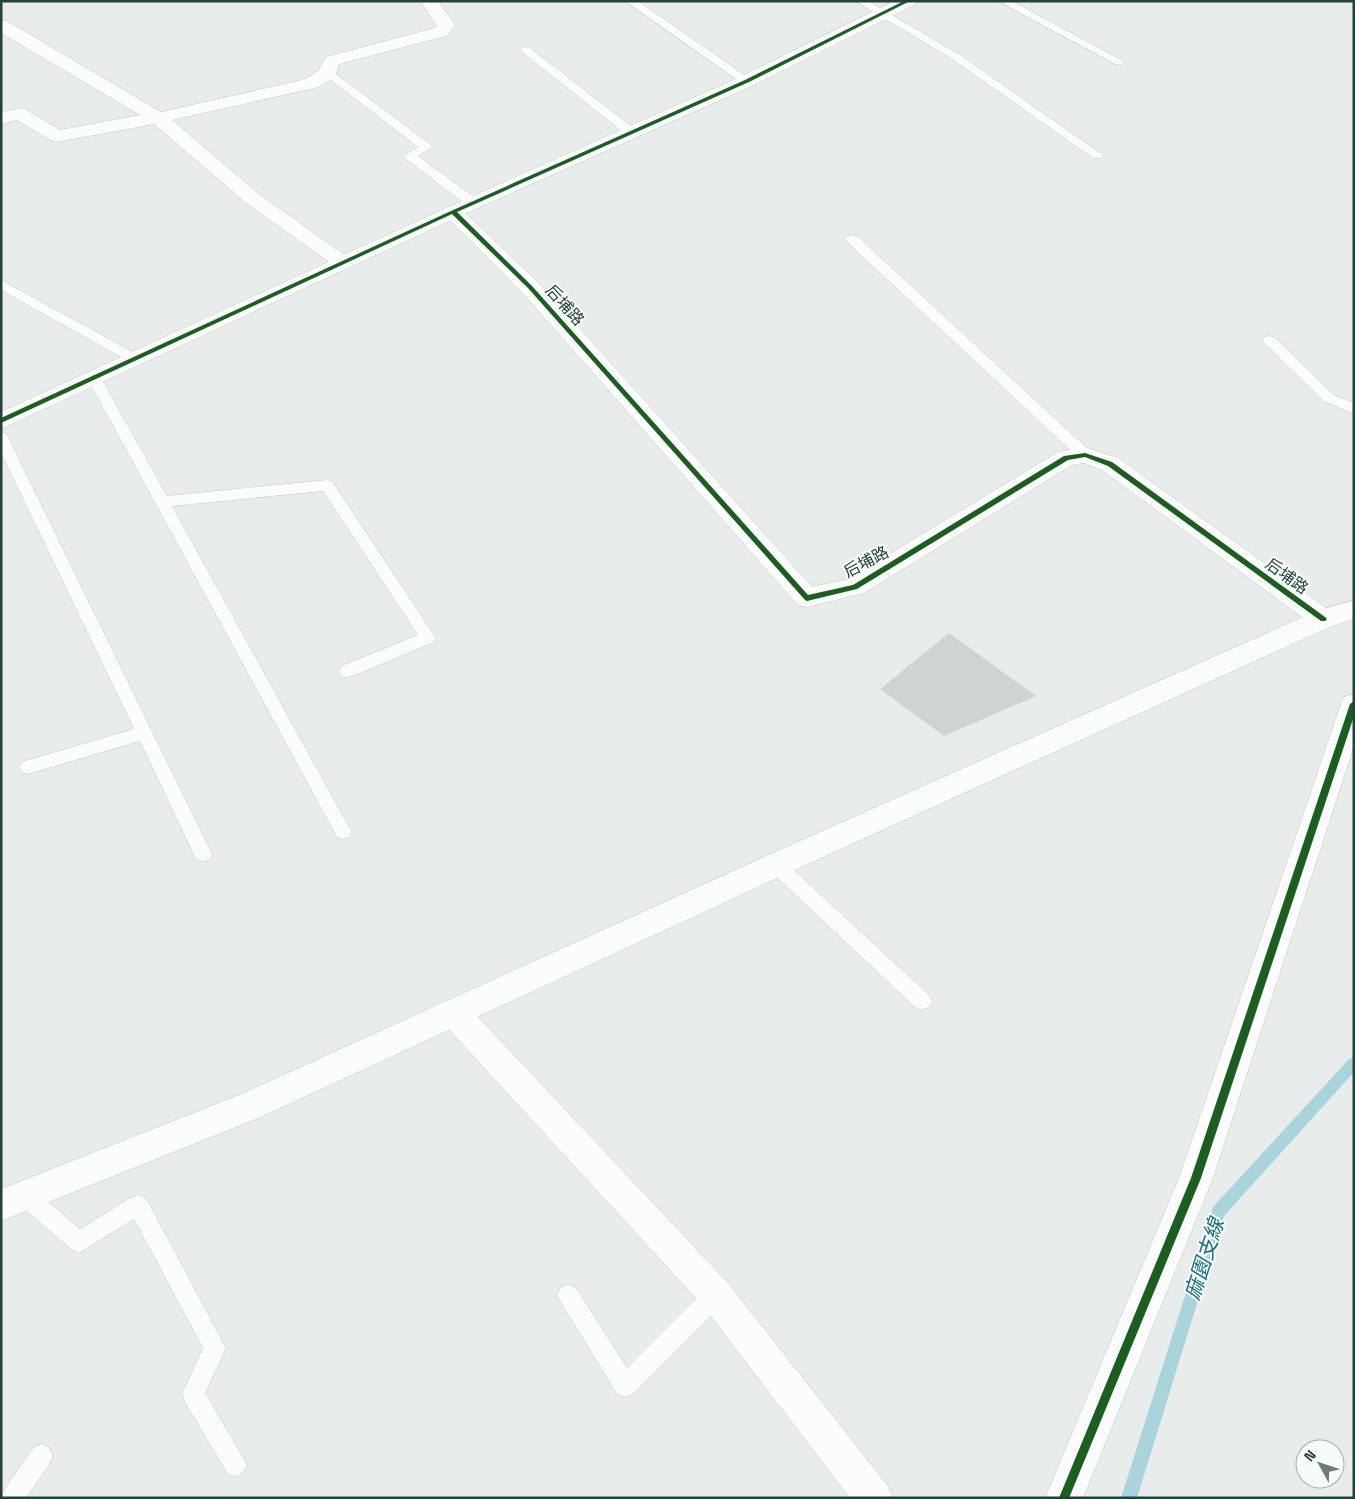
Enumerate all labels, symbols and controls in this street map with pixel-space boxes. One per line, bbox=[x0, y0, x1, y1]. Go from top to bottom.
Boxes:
street label: 后埔路 bbox=[541, 280, 589, 330]
street label: 后埔路 bbox=[840, 541, 892, 583]
street label: 后埔路 bbox=[1261, 553, 1313, 599]
water label: 麻園支線 bbox=[1178, 1213, 1230, 1303]
north arrow bbox=[1295, 1439, 1345, 1489]
text: N bbox=[1300, 1446, 1320, 1465]

